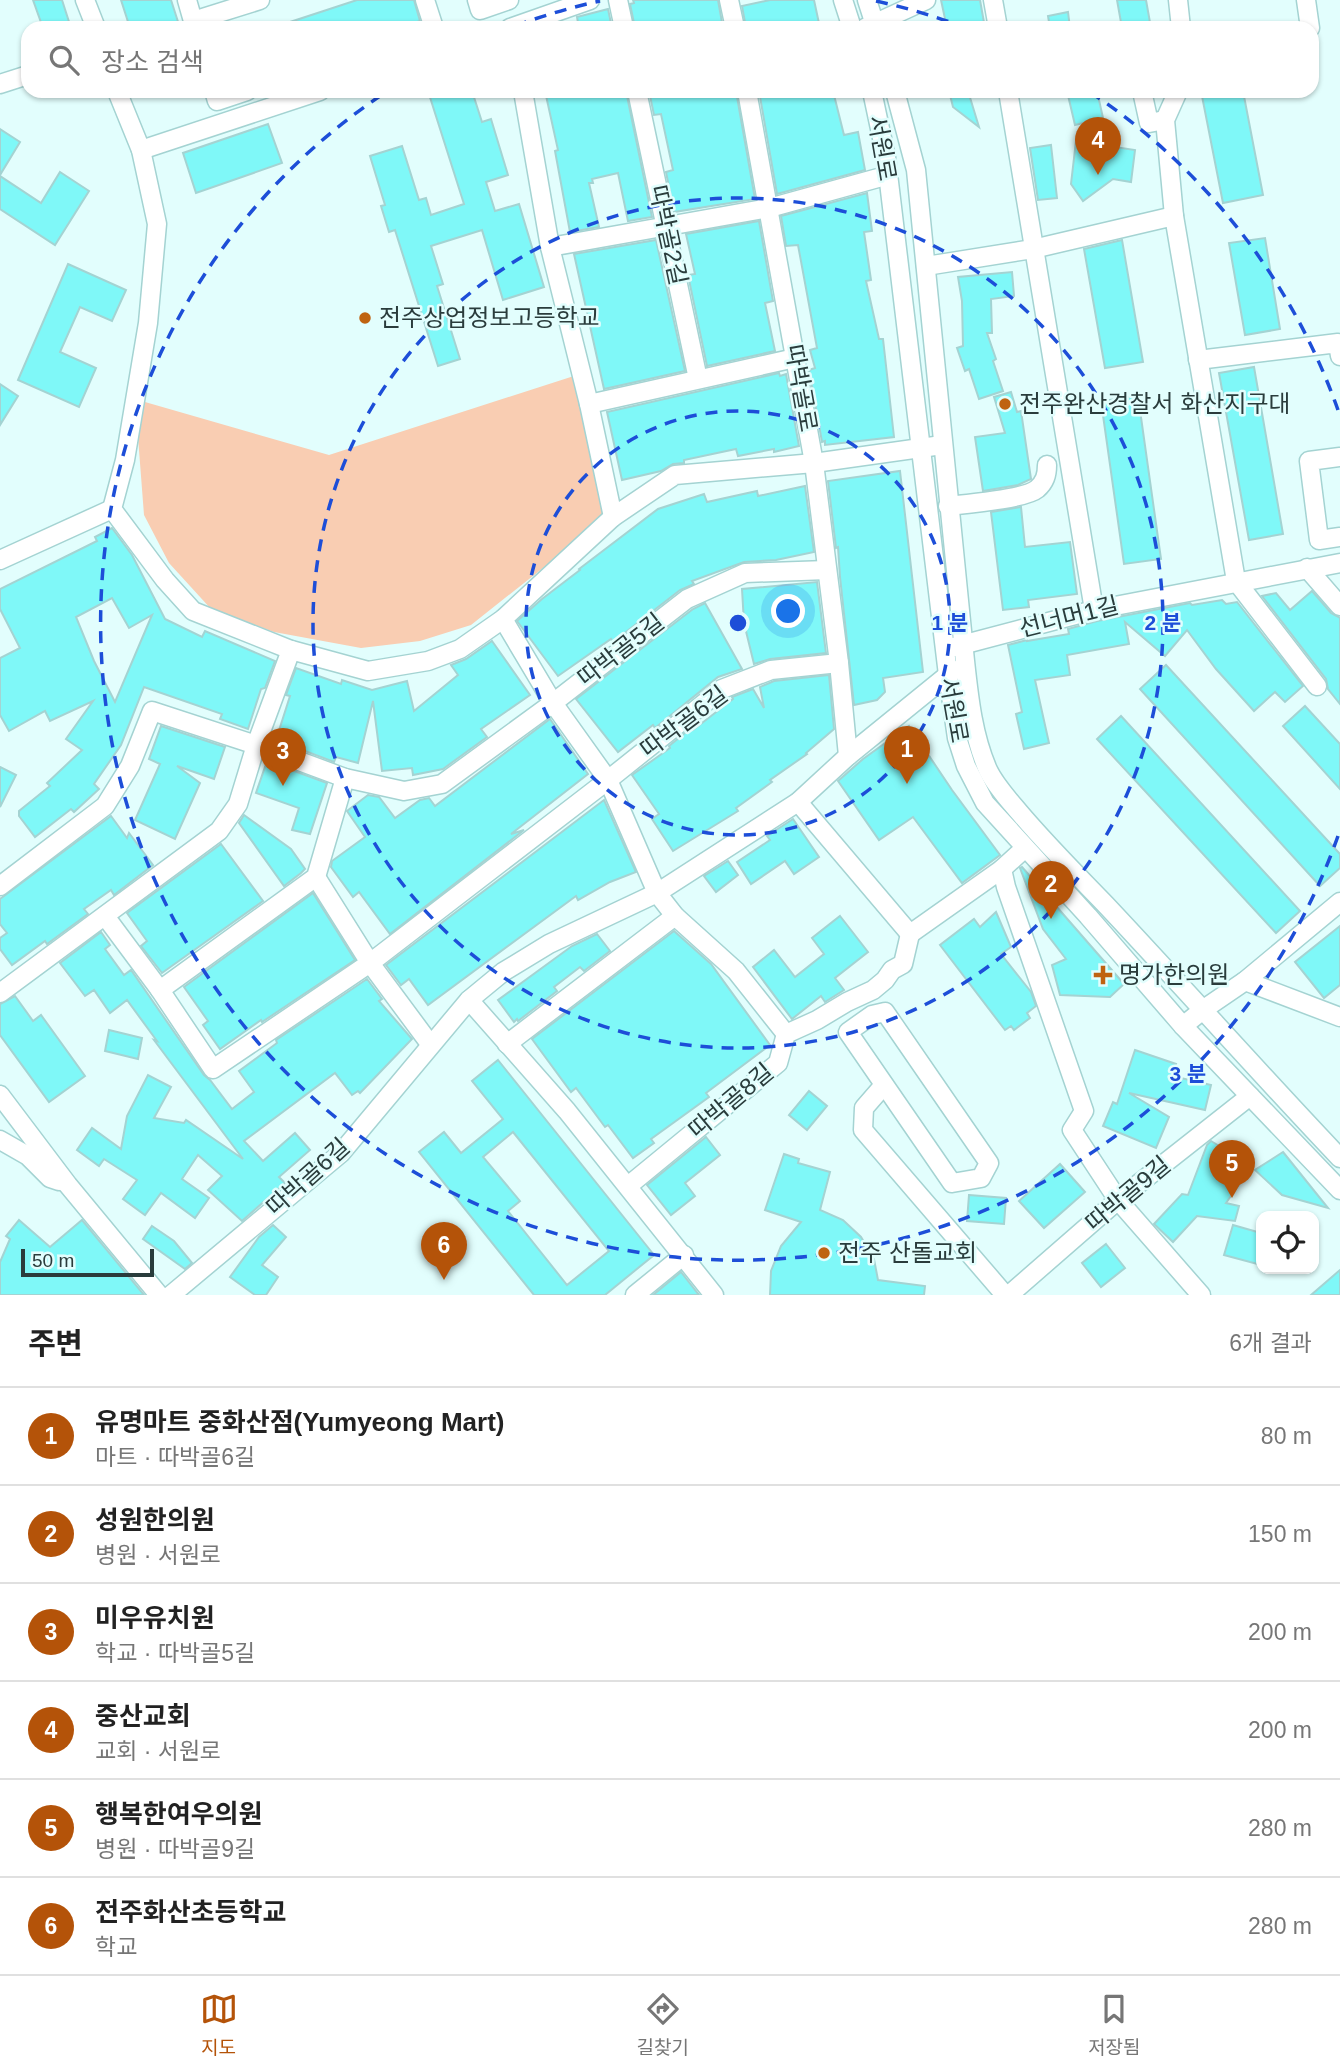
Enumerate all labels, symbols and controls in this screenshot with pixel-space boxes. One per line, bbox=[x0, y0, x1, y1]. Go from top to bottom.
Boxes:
search box bbox=[21, 21, 1319, 98]
icon: search bbox=[45, 41, 83, 79]
text: 장소 검색 bbox=[101, 47, 204, 77]
street label: 서원로 bbox=[863, 113, 902, 183]
pin: 4 bbox=[1075, 117, 1121, 175]
street label: 따박골2길 bbox=[645, 182, 692, 287]
place label: 전주상업정보고등학교 bbox=[379, 304, 600, 331]
marker: 전주상업정보고등학교 bbox=[357, 310, 373, 326]
street label: 따박골로 bbox=[781, 342, 822, 434]
place label: 전주완산경찰서 화산지구대 bbox=[1019, 390, 1291, 417]
marker: 전주완산경찰서 화산지구대 bbox=[997, 396, 1013, 412]
street label: 선너머1길 bbox=[1016, 591, 1121, 642]
your location bbox=[771, 594, 805, 628]
street label: 따박골5길 bbox=[572, 608, 669, 692]
centre of rings bbox=[726, 611, 750, 635]
text: 1 분 bbox=[932, 611, 968, 634]
text: 2 분 bbox=[1145, 611, 1181, 634]
street label: 서원로 bbox=[935, 675, 974, 745]
street label: 따박골6길 bbox=[635, 680, 732, 763]
pin: 1 bbox=[884, 726, 930, 784]
pin: 3 bbox=[260, 728, 306, 786]
pin: 2 bbox=[1028, 861, 1074, 919]
place label: 명가한의원 bbox=[1119, 961, 1229, 988]
marker: 명가한의원 bbox=[1093, 965, 1113, 985]
street label: 따박골8길 bbox=[683, 1058, 778, 1144]
text: 3 분 bbox=[1170, 1062, 1206, 1085]
street label: 따박골6길 bbox=[261, 1133, 354, 1221]
pin: 5 bbox=[1209, 1140, 1255, 1198]
street label: 따박골9길 bbox=[1080, 1151, 1175, 1237]
map controls bbox=[1256, 1211, 1319, 1274]
button: locate bbox=[1256, 1211, 1319, 1274]
pin: 6 bbox=[421, 1222, 467, 1280]
place label: 전주 산돌교회 bbox=[838, 1239, 977, 1266]
marker: 전주 산돌교회 bbox=[816, 1245, 832, 1261]
scale bar bbox=[21, 1246, 154, 1278]
text: 50 m bbox=[32, 1250, 74, 1271]
text: 주변 bbox=[28, 1327, 83, 1360]
text: 6개 결과 bbox=[1229, 1330, 1312, 1356]
text: 유명마트 중화산점(Yumyeong Mart) bbox=[95, 1407, 505, 1437]
text: 1 bbox=[45, 1423, 57, 1449]
text: 80 m bbox=[1261, 1423, 1312, 1449]
text: 마트 · 따박골6길 bbox=[95, 1444, 255, 1470]
text: 성원한의원 bbox=[95, 1505, 215, 1535]
text: 2 bbox=[45, 1521, 57, 1547]
text: 150 m bbox=[1248, 1521, 1312, 1547]
text: 병원 · 서원로 bbox=[95, 1542, 221, 1568]
text: 미우유치원 bbox=[95, 1603, 215, 1633]
text: 3 bbox=[45, 1619, 57, 1645]
text: 200 m bbox=[1248, 1619, 1312, 1645]
text: 학교 · 따박골5길 bbox=[95, 1640, 255, 1666]
text: 중산교회 bbox=[95, 1701, 191, 1731]
text: 4 bbox=[45, 1717, 57, 1743]
text: 200 m bbox=[1248, 1717, 1312, 1743]
text: 교회 · 서원로 bbox=[95, 1738, 221, 1764]
text: 행복한여우의원 bbox=[95, 1799, 262, 1829]
text: 5 bbox=[45, 1815, 57, 1841]
text: 280 m bbox=[1248, 1815, 1312, 1841]
text: 병원 · 따박골9길 bbox=[95, 1836, 255, 1862]
text: 전주화산초등학교 bbox=[95, 1897, 286, 1927]
text: 6 bbox=[45, 1913, 57, 1939]
text: 280 m bbox=[1248, 1913, 1312, 1939]
text: 학교 bbox=[95, 1934, 137, 1960]
tab: 지도 bbox=[200, 1990, 238, 2059]
tab: 길찾기 bbox=[637, 1990, 689, 2059]
tab: 저장됨 bbox=[1088, 1990, 1140, 2059]

